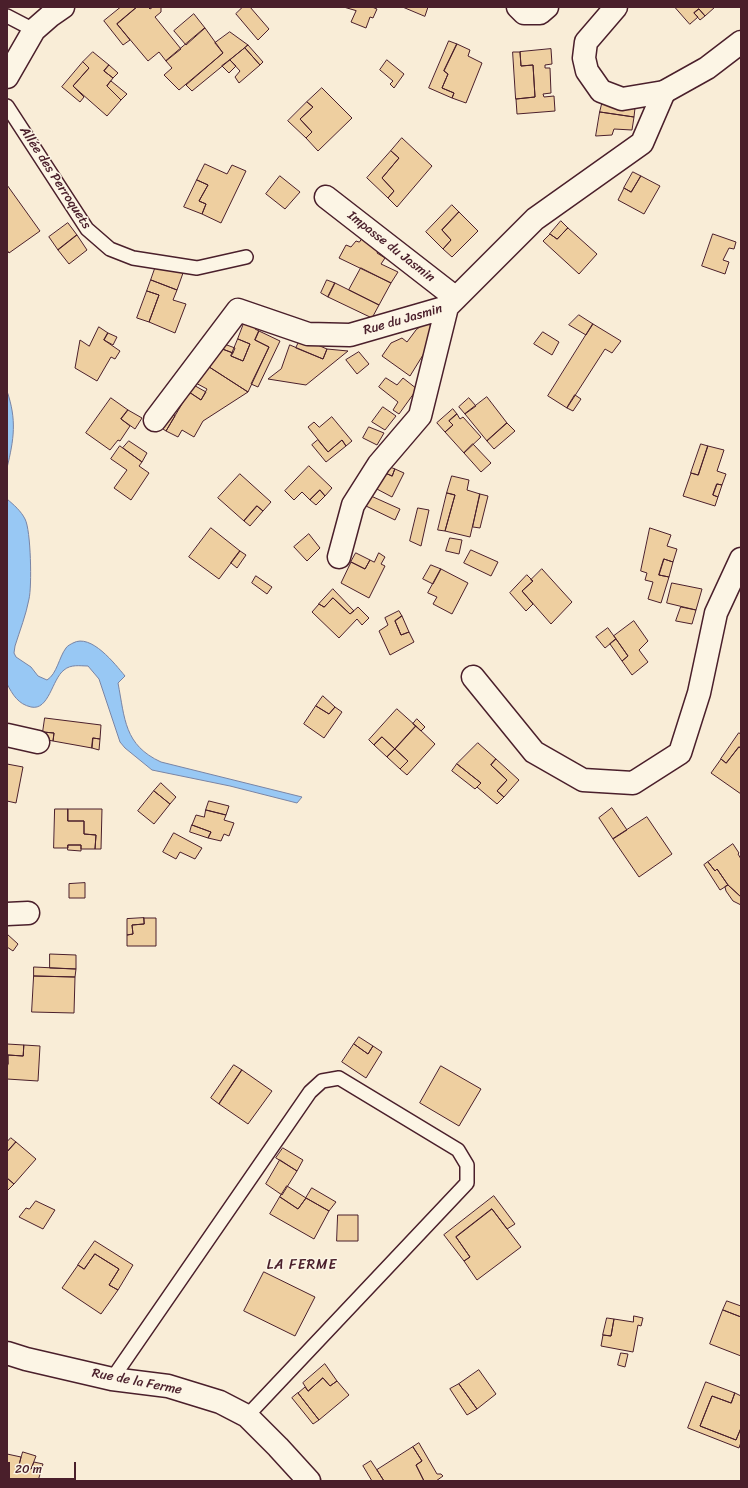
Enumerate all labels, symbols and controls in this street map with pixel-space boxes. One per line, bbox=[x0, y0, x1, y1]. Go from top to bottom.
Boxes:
street label: Allée des Perroquets bbox=[16, 124, 94, 232]
street label: Impasse du Jasmin bbox=[344, 208, 438, 286]
street label: Rue du Jasmin bbox=[362, 301, 444, 339]
district label: LA FERME bbox=[267, 1257, 337, 1273]
street label: Rue de la Ferme bbox=[91, 1366, 183, 1398]
scale bar bbox=[10, 1454, 78, 1480]
text: 20 m bbox=[15, 1458, 42, 1480]

